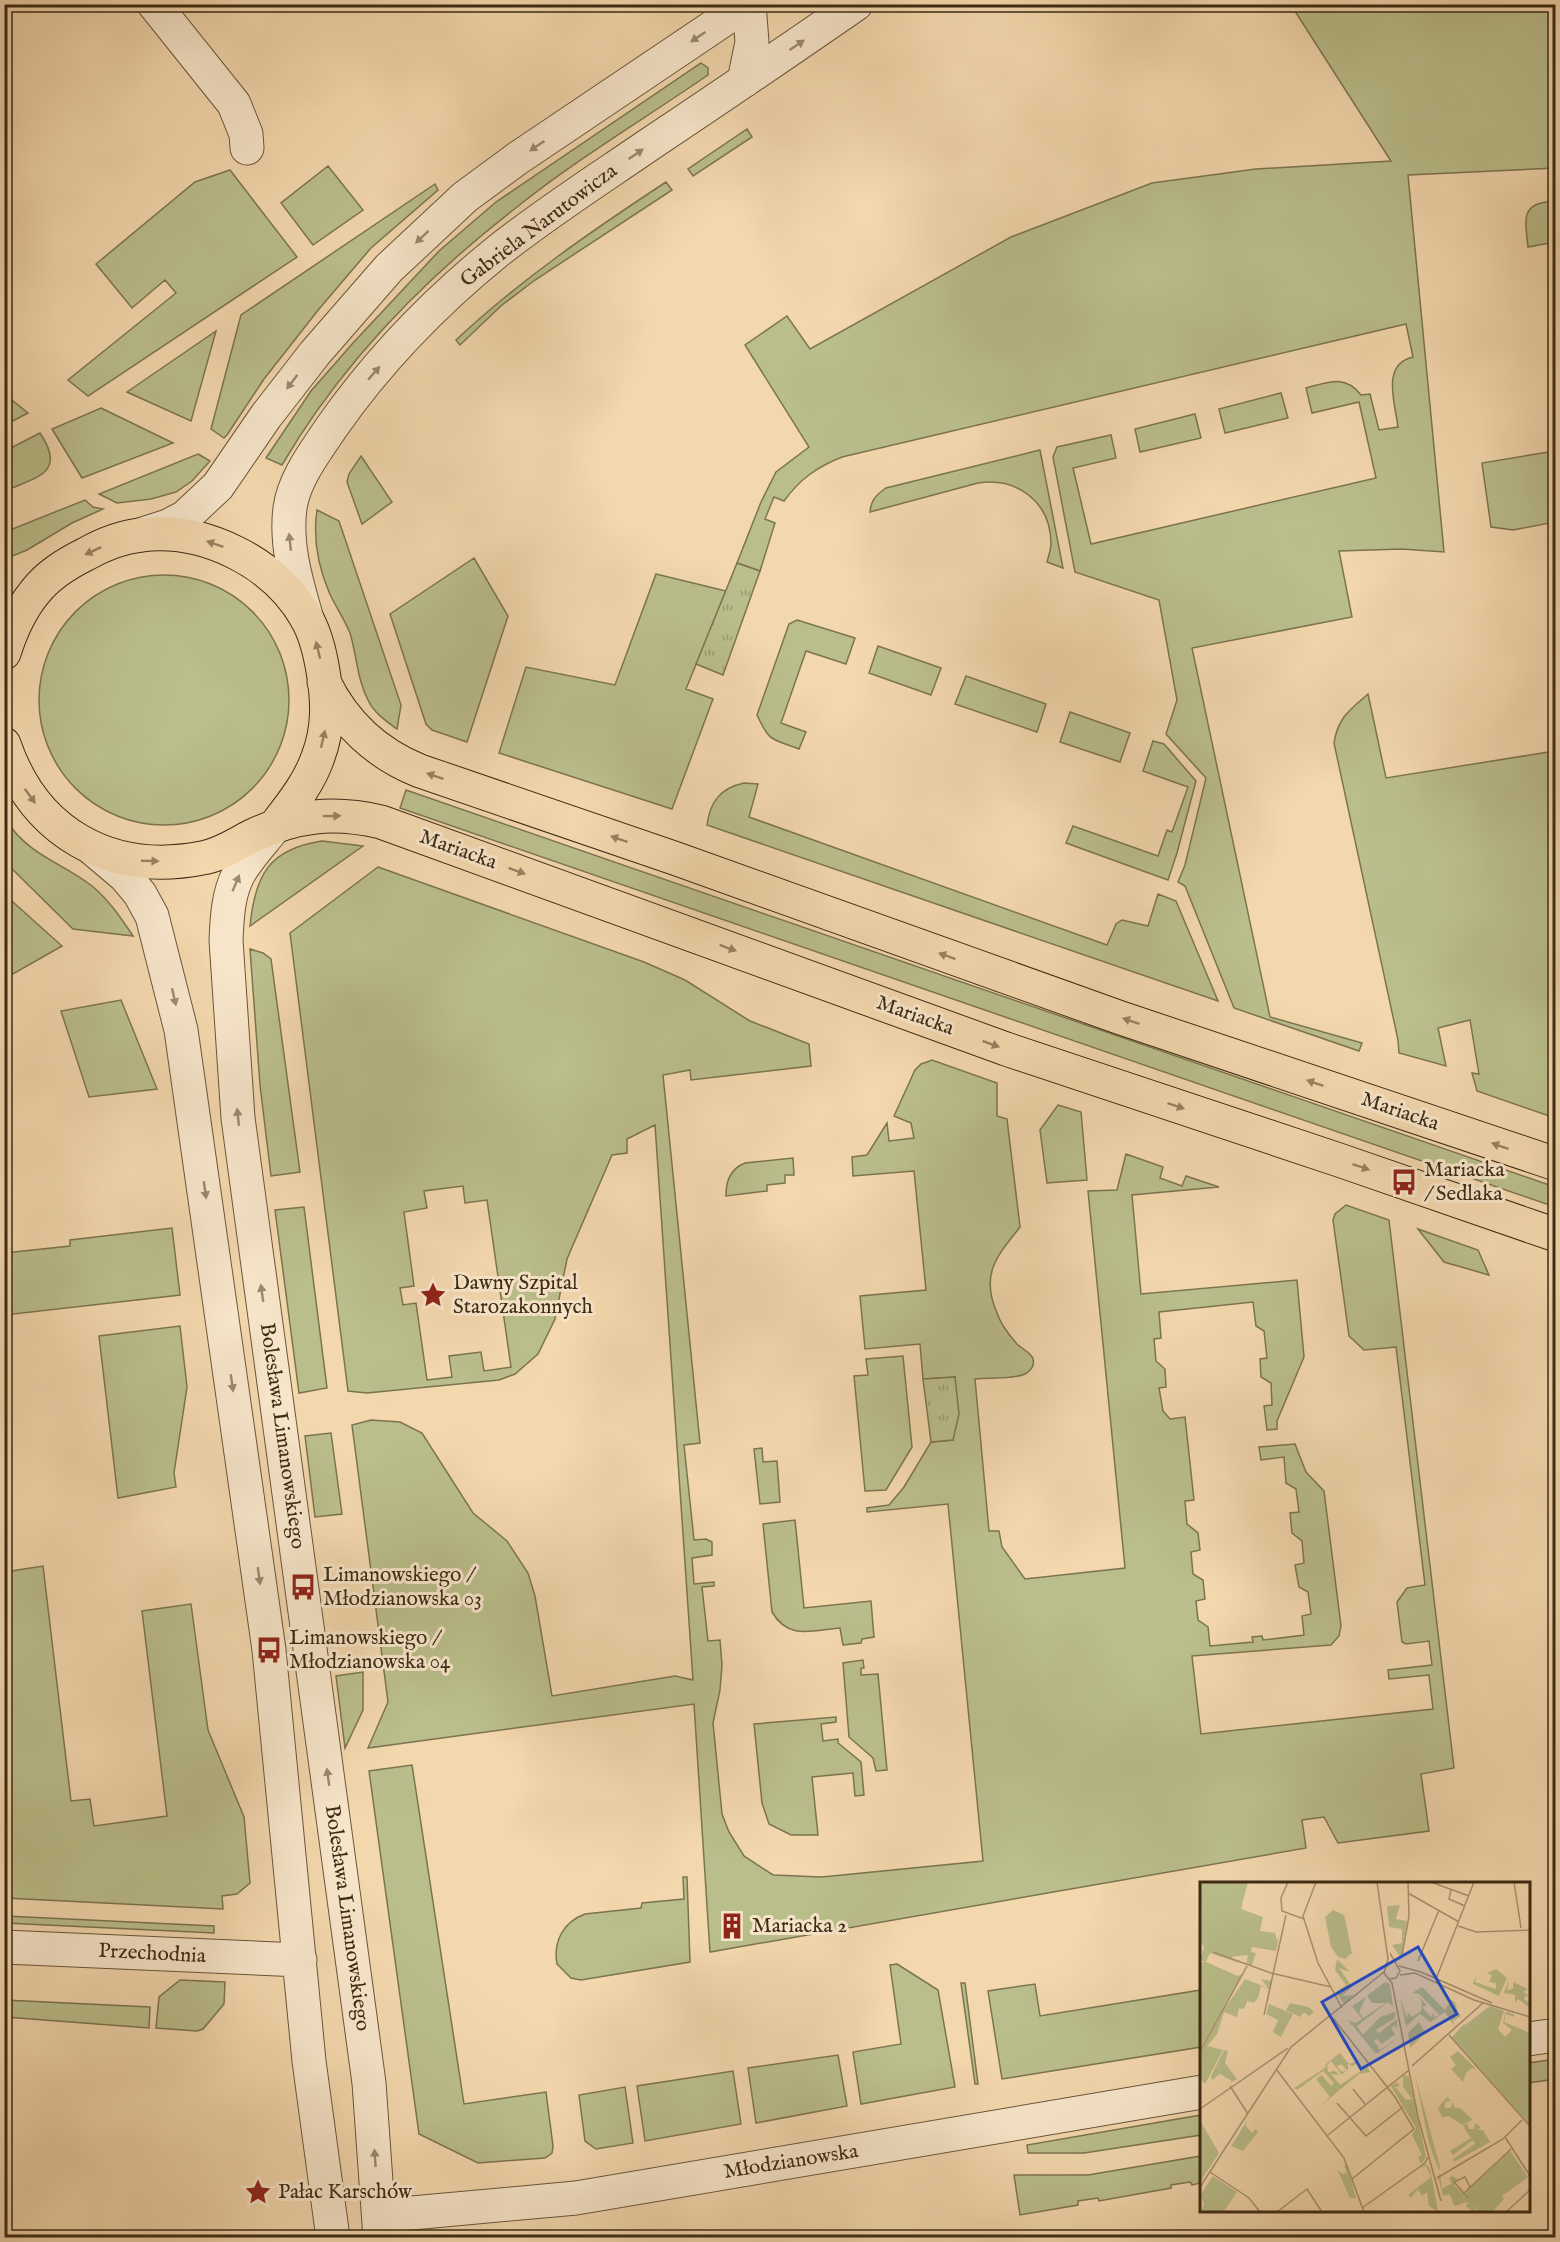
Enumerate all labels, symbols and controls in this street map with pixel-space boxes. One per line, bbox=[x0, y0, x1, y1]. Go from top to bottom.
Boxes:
one-way arrow bbox=[691, 31, 707, 43]
one-way arrow bbox=[789, 40, 805, 51]
one-way arrow bbox=[529, 140, 545, 152]
one-way arrow bbox=[627, 148, 643, 160]
street label: Gabriela Narutowicza bbox=[455, 158, 624, 294]
one-way arrow bbox=[415, 229, 429, 243]
one-way arrow bbox=[367, 366, 380, 381]
one-way arrow bbox=[287, 374, 299, 389]
one-way arrow bbox=[285, 532, 295, 551]
one-way arrow bbox=[206, 539, 224, 548]
one-way arrow bbox=[84, 546, 101, 555]
one-way arrow bbox=[313, 641, 323, 659]
one-way arrow bbox=[319, 729, 328, 748]
one-way arrow bbox=[426, 770, 444, 780]
one-way arrow bbox=[24, 788, 36, 803]
one-way arrow bbox=[322, 811, 341, 820]
street label: Mariacka bbox=[416, 824, 501, 877]
one-way arrow bbox=[610, 834, 628, 844]
one-way arrow bbox=[141, 856, 160, 865]
one-way arrow bbox=[509, 867, 527, 877]
one-way arrow bbox=[231, 873, 241, 891]
one-way arrow bbox=[719, 943, 737, 953]
one-way arrow bbox=[938, 950, 956, 960]
one-way arrow bbox=[169, 988, 179, 1006]
street label: Mariacka bbox=[873, 990, 958, 1043]
one-way arrow bbox=[1121, 1016, 1139, 1025]
one-way arrow bbox=[982, 1039, 1000, 1049]
one-way arrow bbox=[1306, 1078, 1324, 1088]
street label: Mariacka bbox=[1358, 1086, 1443, 1138]
one-way arrow bbox=[1167, 1101, 1185, 1111]
one-way arrow bbox=[233, 1108, 243, 1127]
one-way arrow bbox=[1491, 1140, 1509, 1150]
place label: Mariacka / Sedlaka bbox=[1424, 1157, 1505, 1208]
one-way arrow bbox=[1352, 1163, 1370, 1173]
bus stop icon: Mariacka / Sedlaka bbox=[1389, 1167, 1419, 1197]
one-way arrow bbox=[200, 1180, 209, 1199]
place label: Dawny Szpital Starozakonnych bbox=[453, 1270, 593, 1321]
place icon: Dawny Szpital Starozakonnych bbox=[418, 1280, 448, 1310]
one-way arrow bbox=[257, 1283, 266, 1302]
street label: Bolesława Limanowskiego bbox=[253, 1321, 311, 1551]
one-way arrow bbox=[227, 1373, 237, 1392]
place label: Limanowskiego / Młodzianowska 03 bbox=[323, 1562, 482, 1613]
one-way arrow bbox=[254, 1566, 263, 1585]
bus stop icon: Limanowskiego / Młodzianowska 03 bbox=[288, 1572, 318, 1602]
place label: Limanowskiego / Młodzianowska 04 bbox=[289, 1625, 451, 1676]
bus stop icon: Limanowskiego / Młodzianowska 04 bbox=[254, 1635, 284, 1665]
one-way arrow bbox=[323, 1768, 333, 1787]
street label: Bolesława Limanowskiego bbox=[318, 1803, 376, 2033]
inset map bbox=[1200, 1882, 1530, 2212]
building icon: Mariacka 2 bbox=[717, 1911, 747, 1941]
place label: Mariacka 2 bbox=[752, 1913, 847, 1940]
street label: Przechodnia bbox=[98, 1938, 207, 1970]
street label: Młodzianowska bbox=[722, 2138, 861, 2186]
one-way arrow bbox=[371, 2149, 380, 2168]
place icon: Pałac Karschów bbox=[243, 2177, 273, 2207]
place label: Pałac Karschów bbox=[278, 2179, 413, 2206]

